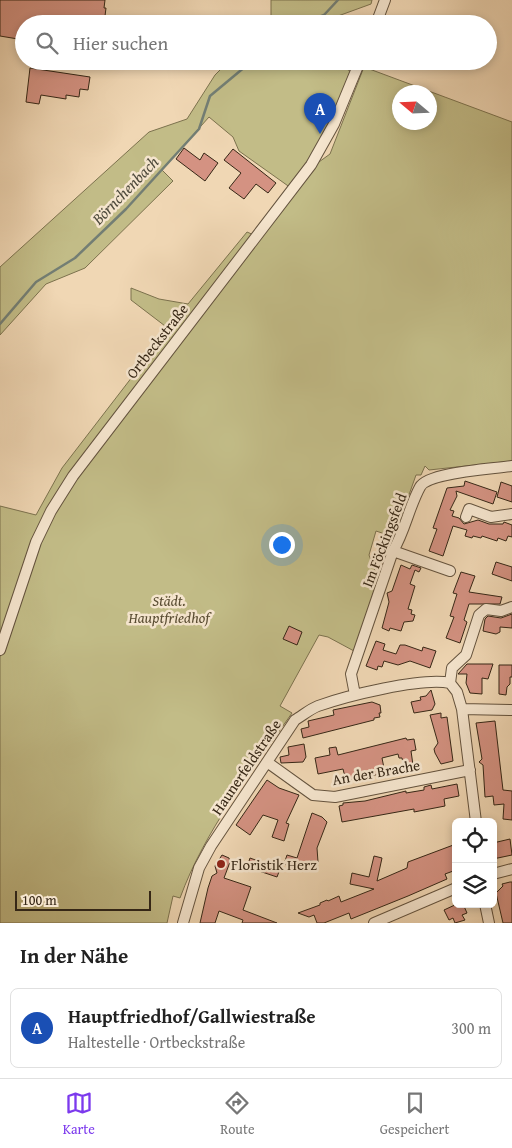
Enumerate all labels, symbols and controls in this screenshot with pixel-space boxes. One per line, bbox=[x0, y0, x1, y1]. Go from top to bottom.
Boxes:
search box bbox=[15, 15, 497, 70]
icon: search bbox=[33, 29, 61, 57]
text: Hier suchen bbox=[73, 29, 168, 57]
north arrow bbox=[392, 85, 437, 130]
pin: A bbox=[304, 93, 336, 134]
water label: Börnchenbach bbox=[85, 150, 164, 230]
street label: Ortbeckstraße bbox=[121, 299, 193, 383]
street label: Im Föckingsfeld bbox=[356, 490, 412, 590]
your location bbox=[269, 532, 295, 558]
park label: Städt. Hauptfriedhof bbox=[127, 590, 212, 628]
street label: Haunerfeldstraße bbox=[206, 715, 286, 819]
street label: An der Brache bbox=[330, 754, 422, 790]
map controls bbox=[452, 818, 497, 908]
button: locate bbox=[452, 818, 497, 863]
place label: Floristik Herz bbox=[231, 854, 317, 875]
marker: Floristik Herz bbox=[215, 858, 227, 870]
button: layers bbox=[452, 863, 497, 908]
scale bar bbox=[15, 888, 151, 911]
text: 100 m bbox=[22, 890, 57, 910]
text: In der Nähe bbox=[20, 940, 128, 971]
text: Hauptfriedhof/Gallwiestraße bbox=[68, 1002, 316, 1030]
text: A bbox=[32, 1016, 42, 1040]
text: 300 m bbox=[451, 1016, 491, 1040]
text: Haltestelle · Ortbeckstraße bbox=[68, 1030, 245, 1054]
tab: Karte bbox=[63, 1089, 95, 1139]
tab: Route bbox=[220, 1089, 254, 1139]
tab: Gespeichert bbox=[380, 1089, 449, 1139]

